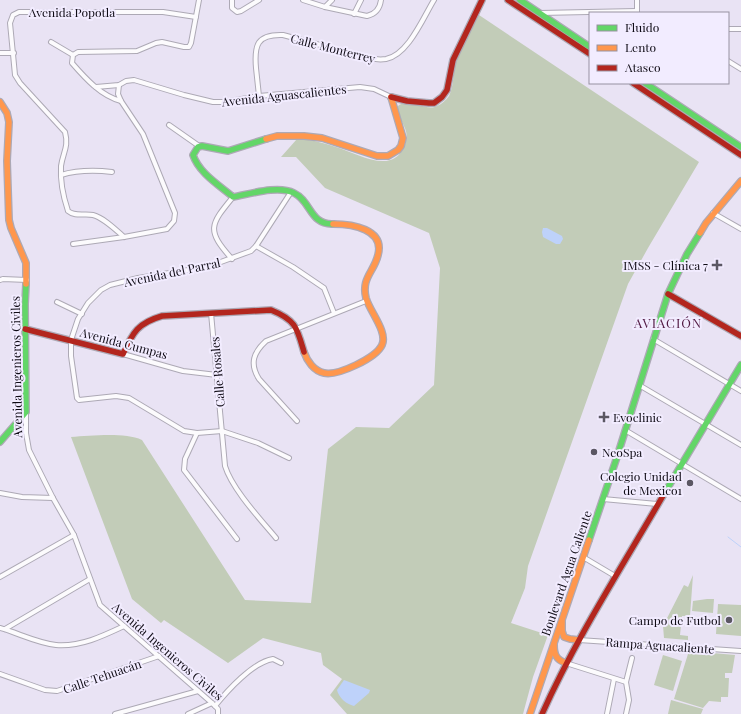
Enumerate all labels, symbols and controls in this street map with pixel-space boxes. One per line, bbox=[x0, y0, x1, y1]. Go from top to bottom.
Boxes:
street label: Avenida Popotla bbox=[28, 4, 115, 20]
legend bbox=[589, 12, 729, 84]
text: Fluido bbox=[625, 19, 660, 35]
street label: Calle Monterrey bbox=[289, 30, 377, 66]
text: Lento bbox=[625, 39, 657, 55]
text: Atasco bbox=[624, 59, 661, 75]
street label: Avenida Aguascalientes bbox=[220, 80, 347, 110]
street label: Avenida del Parral bbox=[121, 254, 222, 290]
place label: IMSS - Clínica 7 bbox=[623, 257, 708, 273]
marker: IMSS - Clínica 7 bbox=[711, 259, 723, 271]
street label: Avenida Ingenieros Civiles bbox=[7, 296, 25, 439]
district label: AVIACIÓN bbox=[633, 314, 702, 331]
street label: Avenida Cumpas bbox=[77, 323, 170, 362]
street label: Calle Rosales bbox=[206, 336, 228, 408]
place label: Evoclinic bbox=[613, 409, 662, 425]
marker: Evoclinic bbox=[598, 411, 610, 423]
place label: NeoSpa bbox=[602, 444, 642, 460]
marker: NeoSpa bbox=[589, 447, 599, 457]
place label: Colegio Unidad de Mexico1 bbox=[600, 468, 683, 498]
marker: Colegio Unidad de Mexico1 bbox=[685, 478, 695, 488]
street label: Boulevard Agua Caliente bbox=[537, 508, 595, 638]
street label: Avenida Ingenieros Civiles bbox=[108, 598, 227, 704]
place label: Campo de Futbol bbox=[629, 612, 722, 628]
marker: Campo de Futbol bbox=[724, 615, 734, 625]
street label: Rampa Aguacaliente bbox=[605, 633, 715, 657]
street label: Calle Tehuacán bbox=[61, 655, 143, 697]

